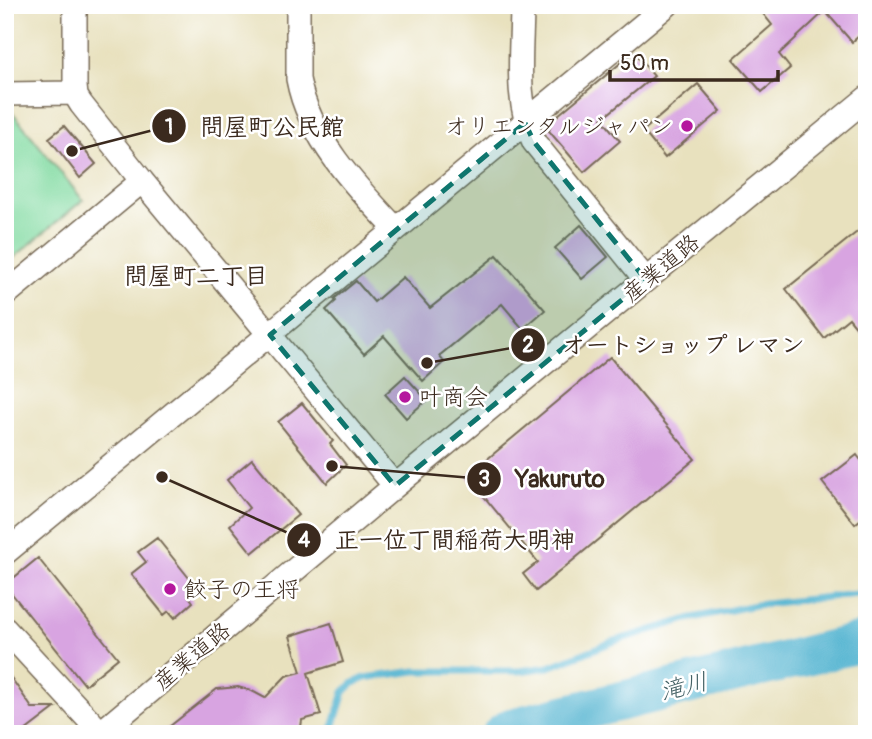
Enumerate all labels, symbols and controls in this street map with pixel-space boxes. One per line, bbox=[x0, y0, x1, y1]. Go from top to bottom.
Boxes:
scale bar bbox=[610, 38, 778, 82]
text: 50 m bbox=[620, 50, 669, 77]
callout: 問屋町公民館 bbox=[151, 104, 358, 149]
place label: オリエンタルジャパン bbox=[444, 112, 673, 141]
text: 問屋町公民館 bbox=[200, 113, 344, 142]
text: 1 bbox=[165, 114, 173, 141]
marker: オリエンタルジャパン bbox=[679, 118, 695, 134]
street label: 産業道路 bbox=[616, 227, 706, 309]
district label: 問屋町二丁目 bbox=[124, 262, 268, 291]
callout: オートショップ レマン bbox=[511, 322, 819, 367]
text: オートショップ レマン bbox=[561, 331, 805, 360]
text: 2 bbox=[522, 332, 534, 359]
place label: 叶商会 bbox=[419, 383, 488, 412]
marker: 叶商会 bbox=[397, 389, 413, 405]
callout: Yakuruto bbox=[466, 456, 618, 501]
text: Yakuruto bbox=[514, 465, 605, 494]
text: 3 bbox=[478, 466, 490, 493]
callout: 正一位丁間稲荷大明神 bbox=[286, 517, 589, 562]
text: 正一位丁間稲荷大明神 bbox=[335, 526, 575, 555]
text: 4 bbox=[298, 527, 311, 554]
place label: 餃子の王将 bbox=[184, 575, 299, 604]
marker: 餃子の王将 bbox=[162, 581, 178, 597]
street label: 産業道路 bbox=[147, 615, 237, 697]
water label: 滝川 bbox=[657, 667, 711, 707]

